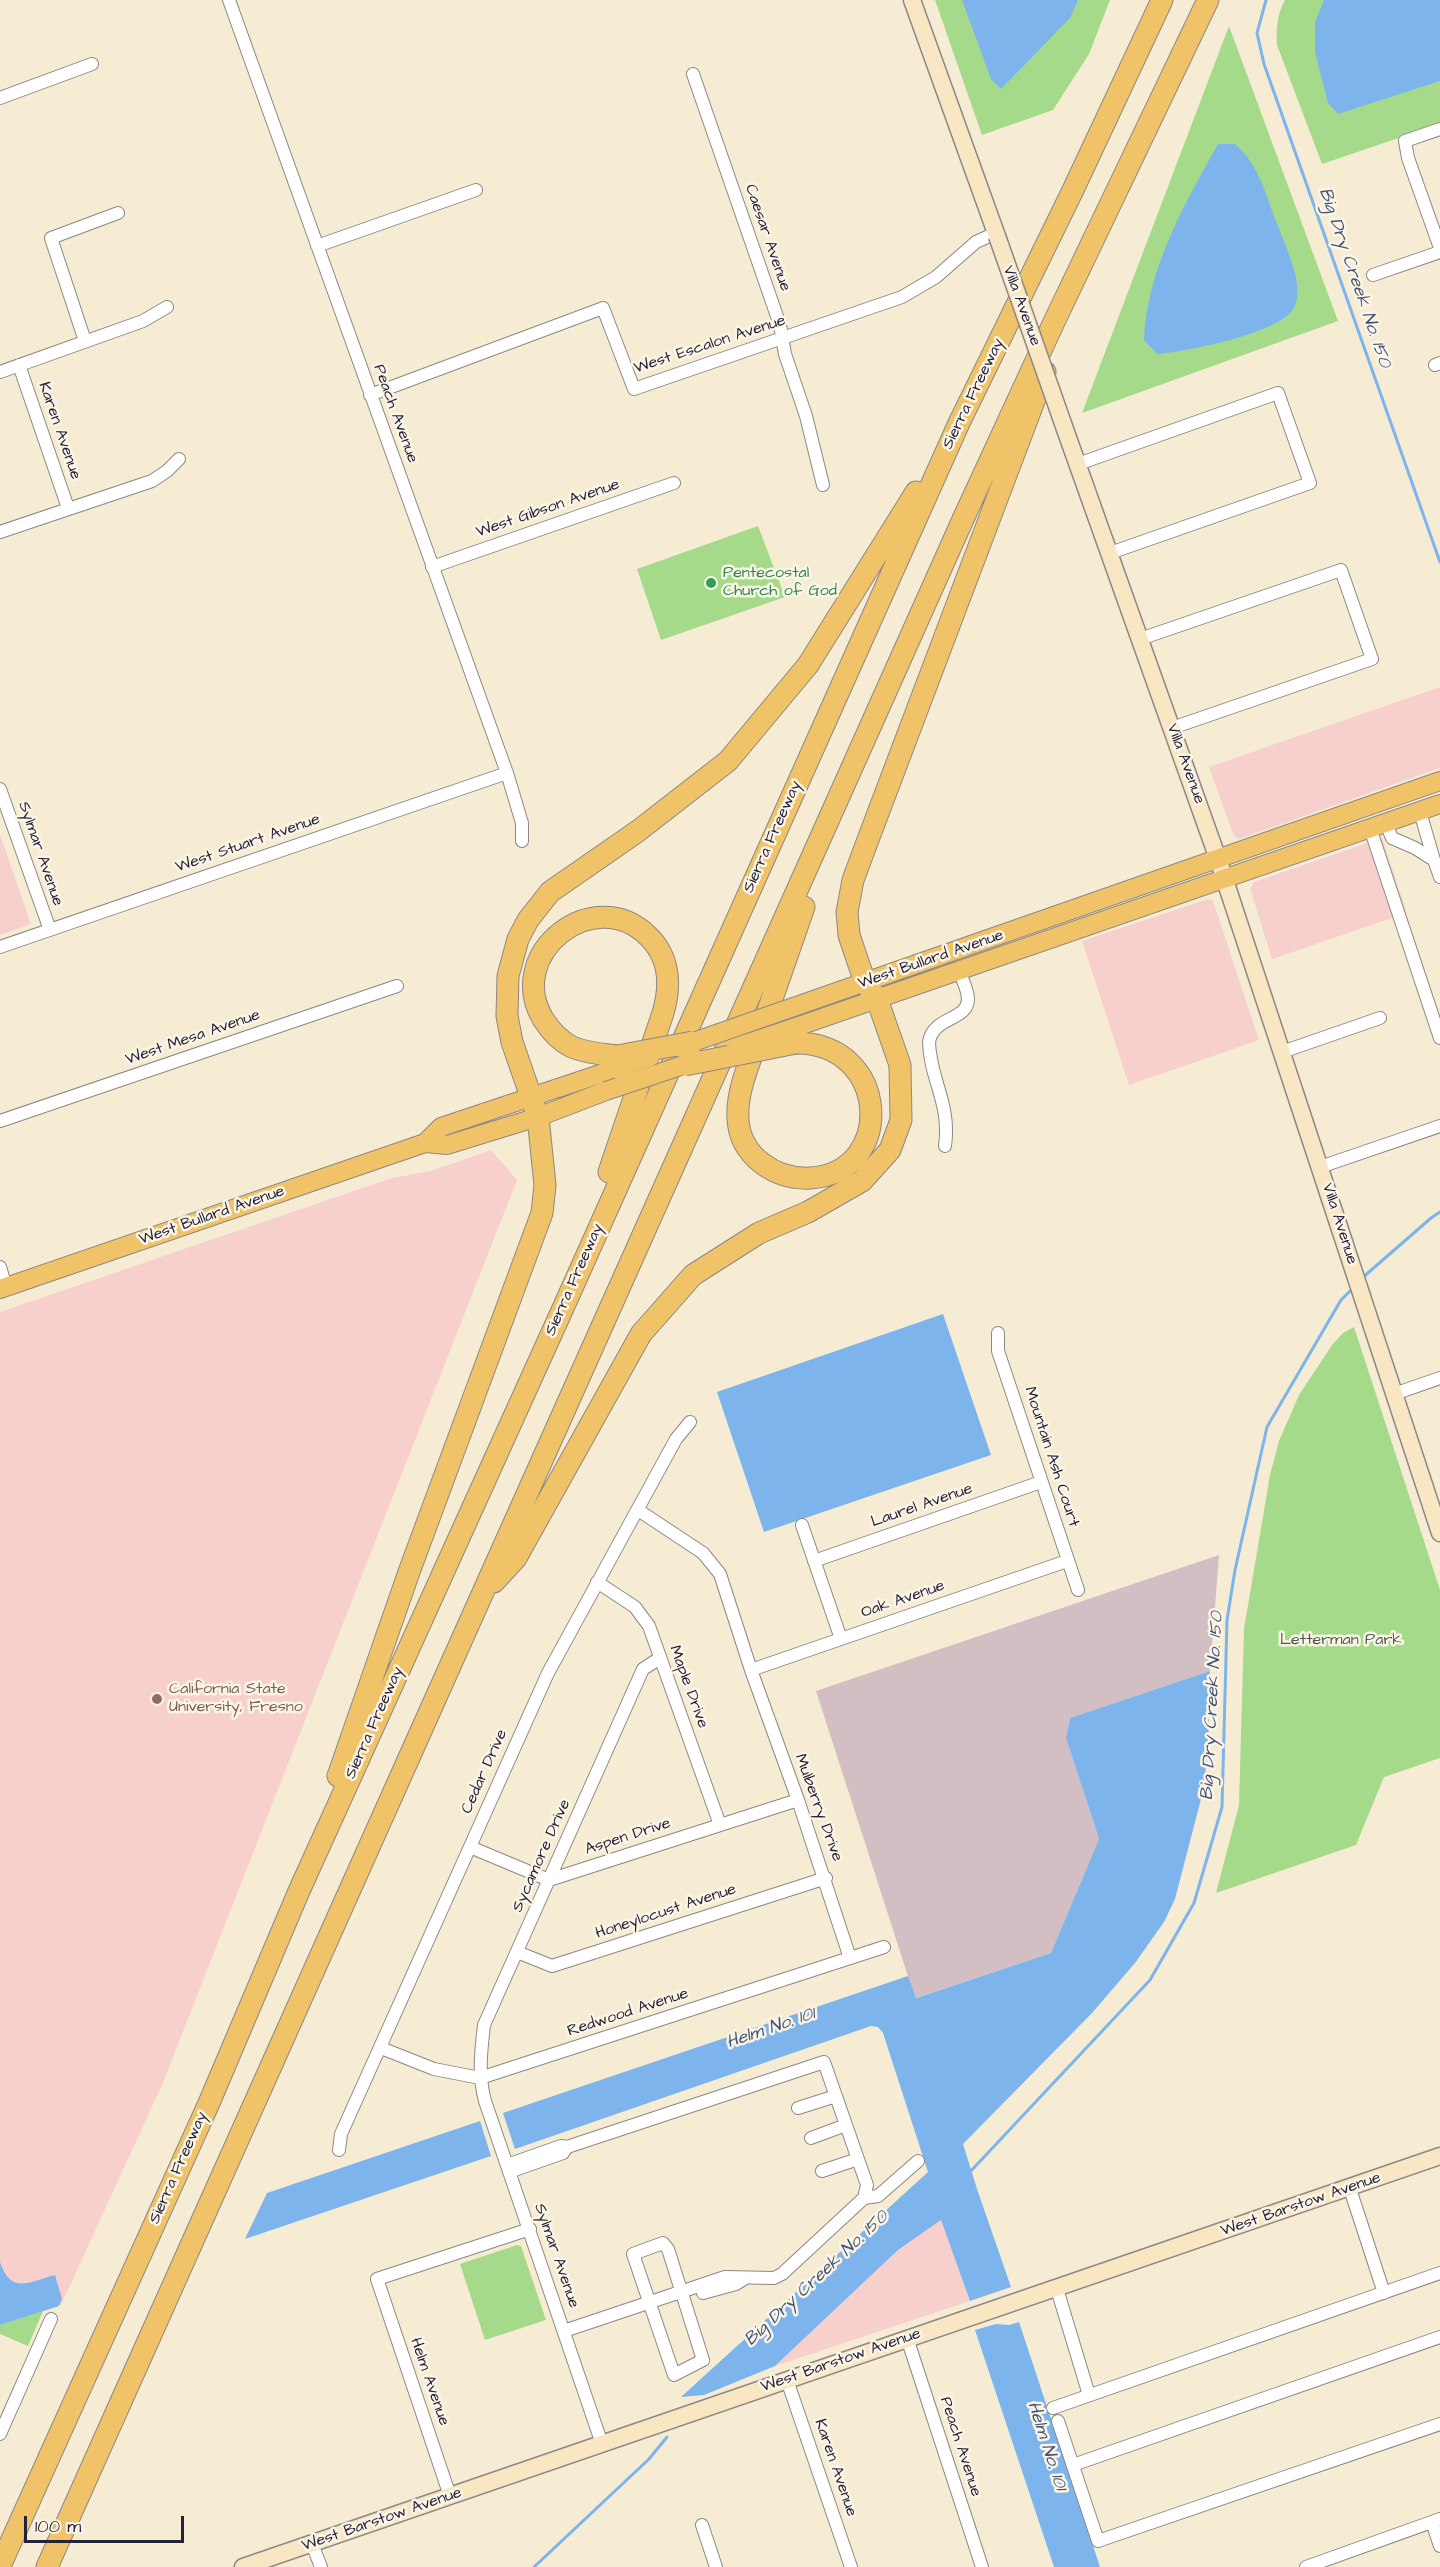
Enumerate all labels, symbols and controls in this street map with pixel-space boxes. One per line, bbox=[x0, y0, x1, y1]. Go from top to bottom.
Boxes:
street label: Caesar Avenue bbox=[740, 182, 794, 294]
water label: Big Dry Creek No. 150 bbox=[1313, 185, 1395, 371]
street label: Villa Avenue bbox=[998, 263, 1044, 349]
street label: West Escalon Avenue bbox=[632, 311, 788, 379]
street label: Sierra Freeway bbox=[939, 336, 1009, 452]
street label: Peach Avenue bbox=[368, 362, 422, 466]
street label: Karen Avenue bbox=[33, 380, 85, 482]
street label: West Gibson Avenue bbox=[474, 475, 622, 543]
place label: Pentecostal Church of God bbox=[723, 564, 837, 602]
marker: Pentecostal Church of God bbox=[704, 576, 718, 590]
street label: Villa Avenue bbox=[1162, 721, 1208, 807]
street label: Sierra Freeway bbox=[740, 778, 806, 896]
street label: Sylmar Avenue bbox=[13, 799, 67, 909]
street label: West Stuart Avenue bbox=[173, 810, 323, 878]
street label: West Bullard Avenue bbox=[856, 926, 1006, 994]
street label: West Mesa Avenue bbox=[123, 1006, 263, 1070]
street label: Villa Avenue bbox=[1317, 1181, 1361, 1267]
street label: West Bullard Avenue bbox=[137, 1182, 287, 1250]
street label: Sierra Freeway bbox=[542, 1221, 608, 1339]
street label: Mountain Ash Court bbox=[1019, 1385, 1083, 1529]
street label: Laurel Avenue bbox=[869, 1480, 975, 1532]
street label: Oak Avenue bbox=[859, 1577, 947, 1623]
water label: Big Dry Creek No. 150 bbox=[1197, 1611, 1229, 1801]
park label: Letterman Park bbox=[1280, 1631, 1402, 1651]
street label: Maple Drive bbox=[664, 1643, 712, 1731]
street label: Sierra Freeway bbox=[342, 1664, 408, 1782]
place label: California State University, Fresno bbox=[169, 1680, 303, 1718]
marker: California State University, Fresno bbox=[150, 1692, 164, 1706]
street label: Cedar Drive bbox=[458, 1727, 512, 1817]
street label: Mulberry Drive bbox=[790, 1752, 846, 1864]
street label: Sycamore Drive bbox=[509, 1797, 575, 1915]
street label: Aspen Drive bbox=[583, 1814, 673, 1860]
street label: Honeylocust Avenue bbox=[593, 1880, 739, 1944]
street label: Redwood Avenue bbox=[565, 1984, 691, 2042]
water label: Helm No. 101 bbox=[724, 2004, 818, 2054]
street label: Sierra Freeway bbox=[146, 2109, 212, 2227]
street label: West Barstow Avenue bbox=[1219, 2169, 1383, 2241]
street label: Sylmar Avenue bbox=[529, 2201, 583, 2311]
water label: Big Dry Creek No. 150 bbox=[741, 2207, 893, 2351]
street label: West Barstow Avenue bbox=[759, 2325, 923, 2397]
street label: Helm Avenue bbox=[405, 2336, 453, 2428]
street label: Peach Avenue bbox=[935, 2395, 985, 2499]
water label: Helm No. 101 bbox=[1022, 2399, 1070, 2493]
street label: Karen Avenue bbox=[809, 2417, 861, 2519]
street label: West Barstow Avenue bbox=[300, 2484, 464, 2556]
scale bar bbox=[27, 2504, 188, 2542]
text: 100 m bbox=[35, 2514, 81, 2539]

